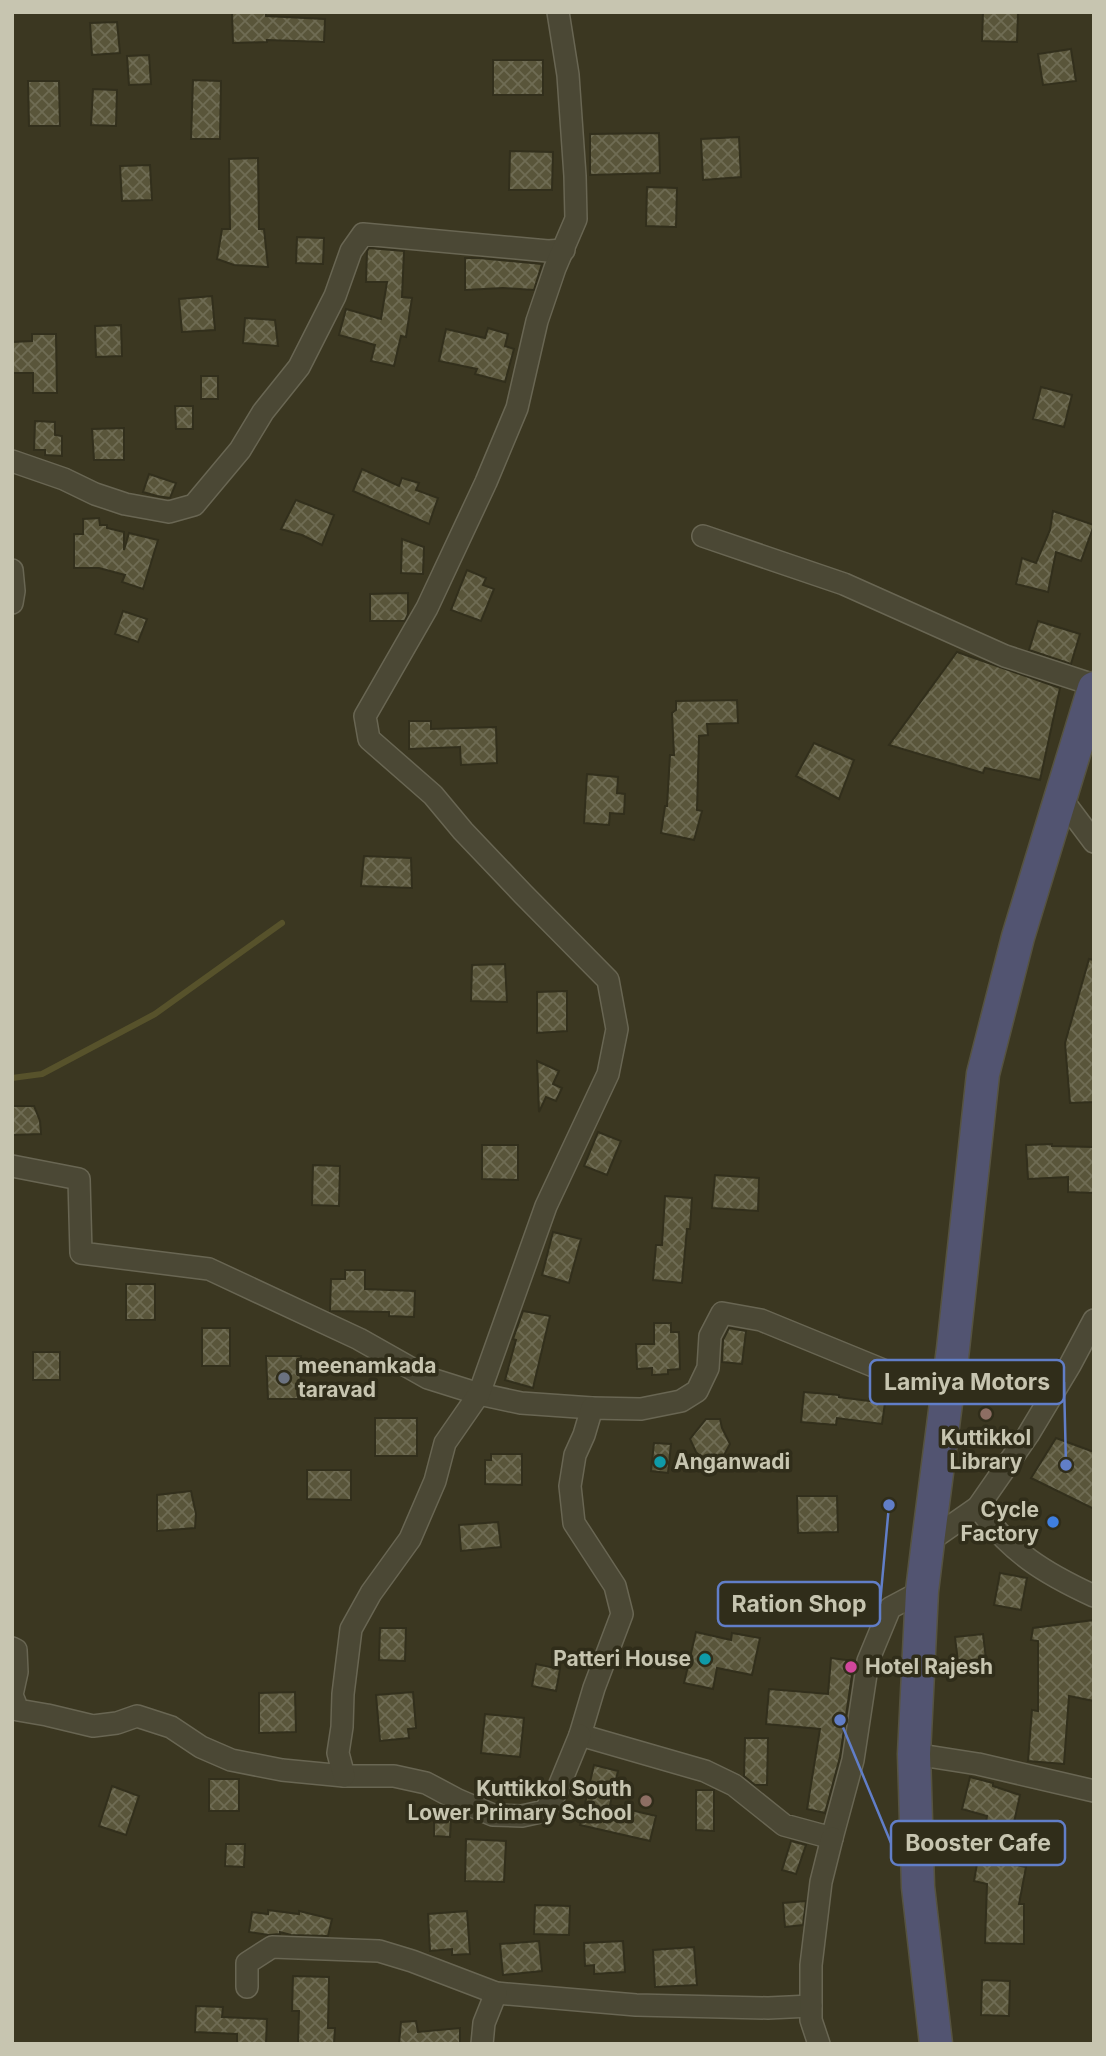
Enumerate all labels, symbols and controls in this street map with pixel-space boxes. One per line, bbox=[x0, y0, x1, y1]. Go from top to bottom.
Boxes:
place label: meenamkada taravad bbox=[298, 1353, 436, 1402]
callout: Lamiya Motors bbox=[870, 1360, 1064, 1404]
text: Lamiya Motors bbox=[884, 1368, 1050, 1396]
marker: meenamkada taravad bbox=[276, 1370, 292, 1386]
marker: Kuttikkol Library bbox=[978, 1406, 994, 1422]
place label: Kuttikkol Library bbox=[941, 1425, 1031, 1474]
place label: Anganwadi bbox=[674, 1449, 790, 1474]
marker: Anganwadi bbox=[652, 1454, 668, 1470]
place label: Cycle Factory bbox=[961, 1497, 1039, 1546]
marker: Cycle Factory bbox=[1045, 1514, 1061, 1530]
callout: Ration Shop bbox=[718, 1582, 880, 1626]
text: Ration Shop bbox=[732, 1590, 866, 1618]
place label: Patteri House bbox=[553, 1646, 691, 1671]
marker: Patteri House bbox=[697, 1651, 713, 1667]
place label: Hotel Rajesh bbox=[865, 1654, 993, 1679]
marker: Hotel Rajesh bbox=[843, 1659, 859, 1675]
place label: Kuttikkol South Lower Primary School bbox=[407, 1776, 632, 1825]
marker: Kuttikkol South Lower Primary School bbox=[638, 1793, 654, 1809]
callout: Booster Cafe bbox=[891, 1821, 1065, 1865]
text: Booster Cafe bbox=[905, 1829, 1051, 1857]

